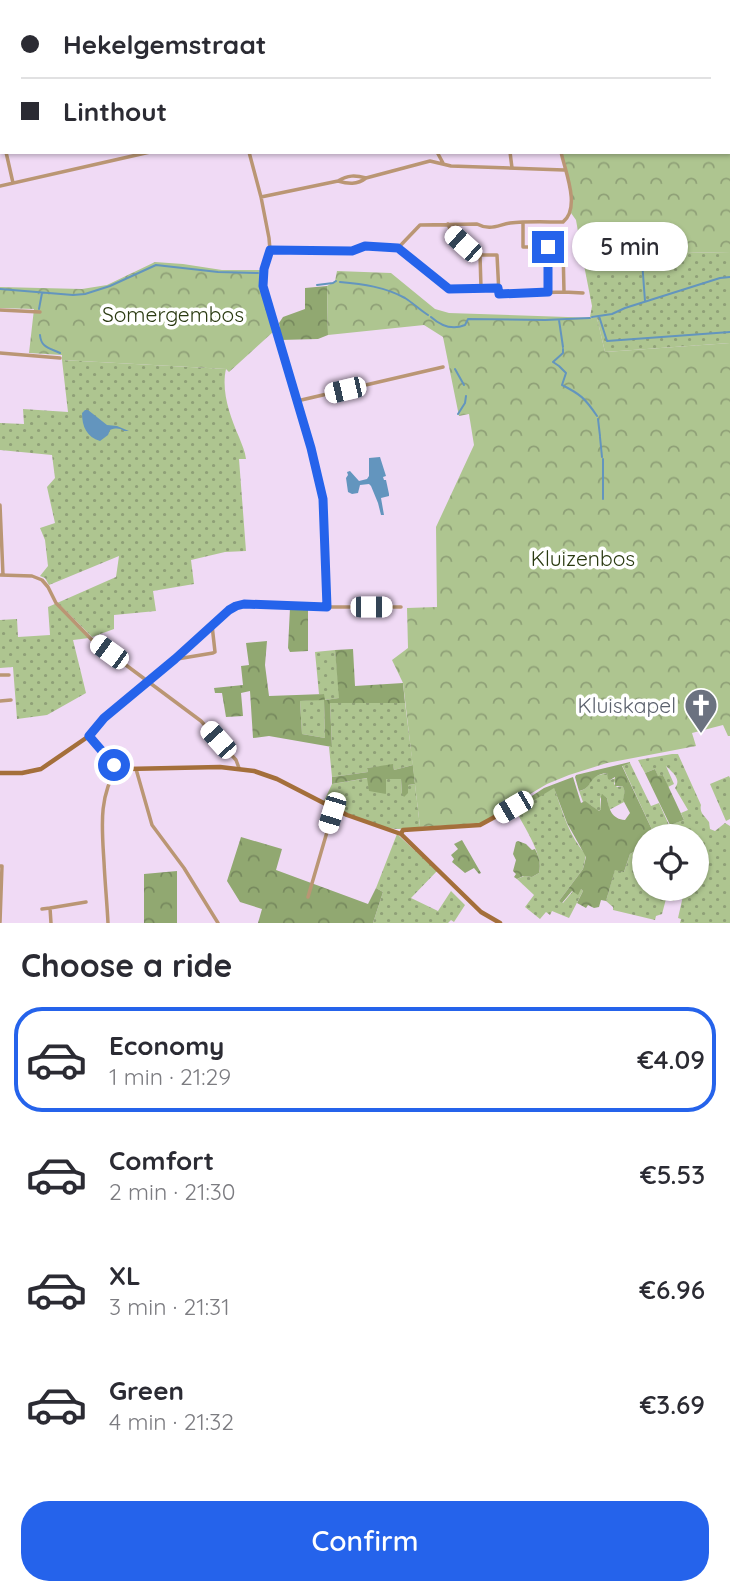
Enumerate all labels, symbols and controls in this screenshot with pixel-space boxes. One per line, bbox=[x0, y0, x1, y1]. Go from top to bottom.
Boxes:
text: Hekelgemstraat bbox=[63, 28, 266, 61]
text: Linthout bbox=[63, 95, 167, 128]
car bbox=[441, 222, 486, 266]
callout: 5 min bbox=[572, 222, 688, 272]
route end bbox=[532, 231, 564, 263]
text: 5 min bbox=[600, 232, 660, 261]
park label: Somergembos bbox=[102, 301, 244, 327]
car bbox=[323, 375, 368, 405]
park label: Kluizenbos bbox=[531, 545, 635, 571]
car bbox=[351, 597, 393, 618]
car bbox=[86, 631, 133, 673]
church icon: Kluiskapel bbox=[682, 686, 720, 735]
place label: Kluiskapel bbox=[578, 692, 676, 718]
car bbox=[197, 717, 240, 763]
route start bbox=[98, 749, 130, 781]
car bbox=[490, 787, 537, 827]
car bbox=[316, 790, 349, 836]
map controls bbox=[632, 824, 709, 901]
button: locate bbox=[632, 824, 709, 901]
text: Choose a ride bbox=[21, 945, 233, 985]
icon: car bbox=[25, 1028, 88, 1091]
text: Economy bbox=[109, 1029, 224, 1062]
text: €4.09 bbox=[637, 1043, 705, 1076]
text: 1 min · 21:29 bbox=[109, 1062, 231, 1091]
icon: car bbox=[25, 1143, 88, 1206]
text: Comfort bbox=[109, 1144, 214, 1177]
text: €5.53 bbox=[640, 1158, 705, 1191]
text: 2 min · 21:30 bbox=[109, 1177, 236, 1206]
icon: car bbox=[25, 1258, 88, 1321]
text: XL bbox=[109, 1259, 141, 1292]
text: €6.96 bbox=[639, 1273, 705, 1306]
text: 3 min · 21:31 bbox=[109, 1292, 230, 1321]
icon: car bbox=[25, 1373, 88, 1436]
text: Green bbox=[109, 1374, 184, 1407]
text: €3.69 bbox=[640, 1388, 705, 1421]
text: 4 min · 21:32 bbox=[109, 1407, 234, 1436]
button: Confirm bbox=[21, 1501, 709, 1581]

